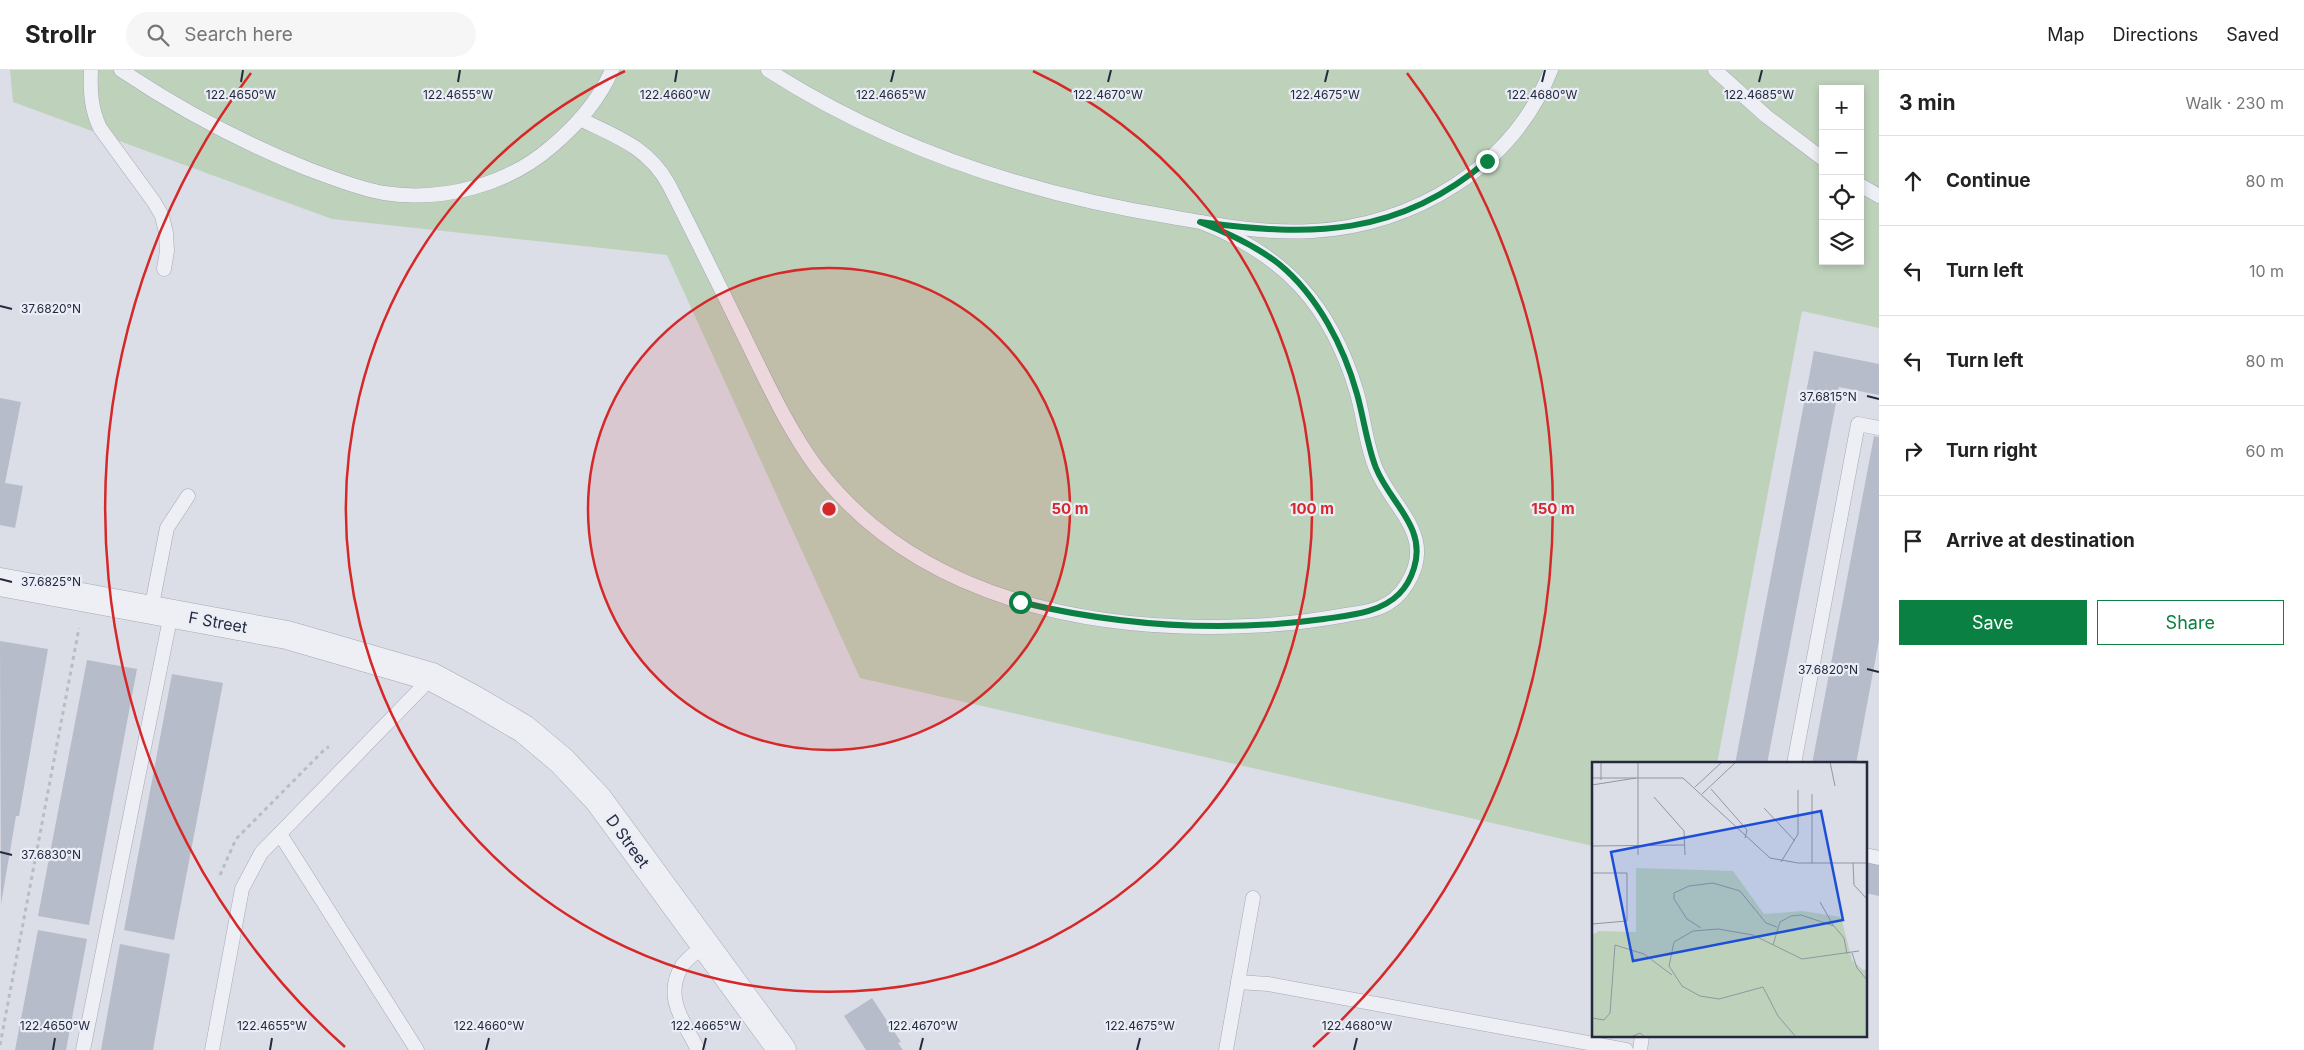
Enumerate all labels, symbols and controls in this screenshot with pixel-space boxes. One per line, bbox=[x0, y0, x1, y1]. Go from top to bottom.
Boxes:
search box bbox=[126, 12, 476, 57]
text: Strollr bbox=[25, 20, 96, 49]
icon: search bbox=[144, 21, 172, 49]
text: Search here bbox=[184, 23, 293, 46]
text: Map bbox=[2047, 24, 2085, 45]
text: Directions bbox=[2113, 24, 2198, 45]
text: Saved bbox=[2226, 24, 2279, 45]
map controls bbox=[1819, 85, 1864, 265]
button: + bbox=[1819, 85, 1864, 130]
text: 122.4650°W bbox=[206, 87, 276, 102]
text: 122.4655°W bbox=[423, 87, 493, 102]
text: 122.4660°W bbox=[640, 87, 710, 102]
text: 122.4665°W bbox=[856, 87, 926, 102]
text: 122.4670°W bbox=[1073, 87, 1143, 102]
text: 122.4675°W bbox=[1290, 87, 1360, 102]
text: 122.4680°W bbox=[1507, 87, 1577, 102]
text: 122.4685°W bbox=[1724, 87, 1794, 102]
text: 3 min bbox=[1899, 90, 1955, 115]
text: Walk · 230 m bbox=[2186, 93, 2284, 113]
button: − bbox=[1819, 130, 1864, 175]
route end bbox=[1476, 150, 1499, 173]
icon: ahead bbox=[1899, 167, 1927, 195]
text: Continue bbox=[1946, 169, 2031, 192]
text: 80 m bbox=[2245, 171, 2284, 191]
button: locate bbox=[1819, 175, 1864, 220]
button: layers bbox=[1819, 220, 1864, 265]
icon: left bbox=[1899, 257, 1927, 285]
text: Turn left bbox=[1946, 259, 2024, 282]
text: 10 m bbox=[2249, 261, 2284, 281]
text: 37.6820°N bbox=[21, 301, 81, 316]
icon: left bbox=[1899, 347, 1927, 375]
text: Turn left bbox=[1946, 349, 2024, 372]
text: 80 m bbox=[2245, 351, 2284, 371]
text: 37.6815°N bbox=[1799, 389, 1857, 404]
icon: right bbox=[1899, 437, 1927, 465]
text: Turn right bbox=[1946, 439, 2037, 462]
text: 60 m bbox=[2245, 441, 2284, 461]
text: 50 m bbox=[1052, 499, 1088, 518]
text: 100 m bbox=[1290, 499, 1334, 518]
text: 150 m bbox=[1531, 499, 1575, 518]
centre of rings bbox=[820, 500, 838, 518]
icon: arrive bbox=[1899, 527, 1927, 555]
text: Arrive at destination bbox=[1946, 529, 2135, 552]
text: 37.6825°N bbox=[21, 574, 81, 589]
route start bbox=[1009, 591, 1032, 614]
button: Save bbox=[1899, 600, 2087, 645]
button: Share bbox=[2097, 600, 2284, 645]
street label: F Street bbox=[187, 607, 249, 637]
text: 37.6820°N bbox=[1798, 662, 1858, 677]
inset map bbox=[1592, 762, 1866, 1038]
street label: D Street bbox=[602, 810, 654, 872]
text: 37.6830°N bbox=[21, 847, 81, 862]
text: 122.4650°W bbox=[20, 1018, 90, 1033]
text: 122.4655°W bbox=[237, 1018, 307, 1033]
text: 122.4660°W bbox=[454, 1018, 524, 1033]
text: 122.4665°W bbox=[671, 1018, 741, 1033]
text: 122.4670°W bbox=[888, 1018, 958, 1033]
text: 122.4675°W bbox=[1105, 1018, 1175, 1033]
text: 122.4680°W bbox=[1322, 1018, 1392, 1033]

